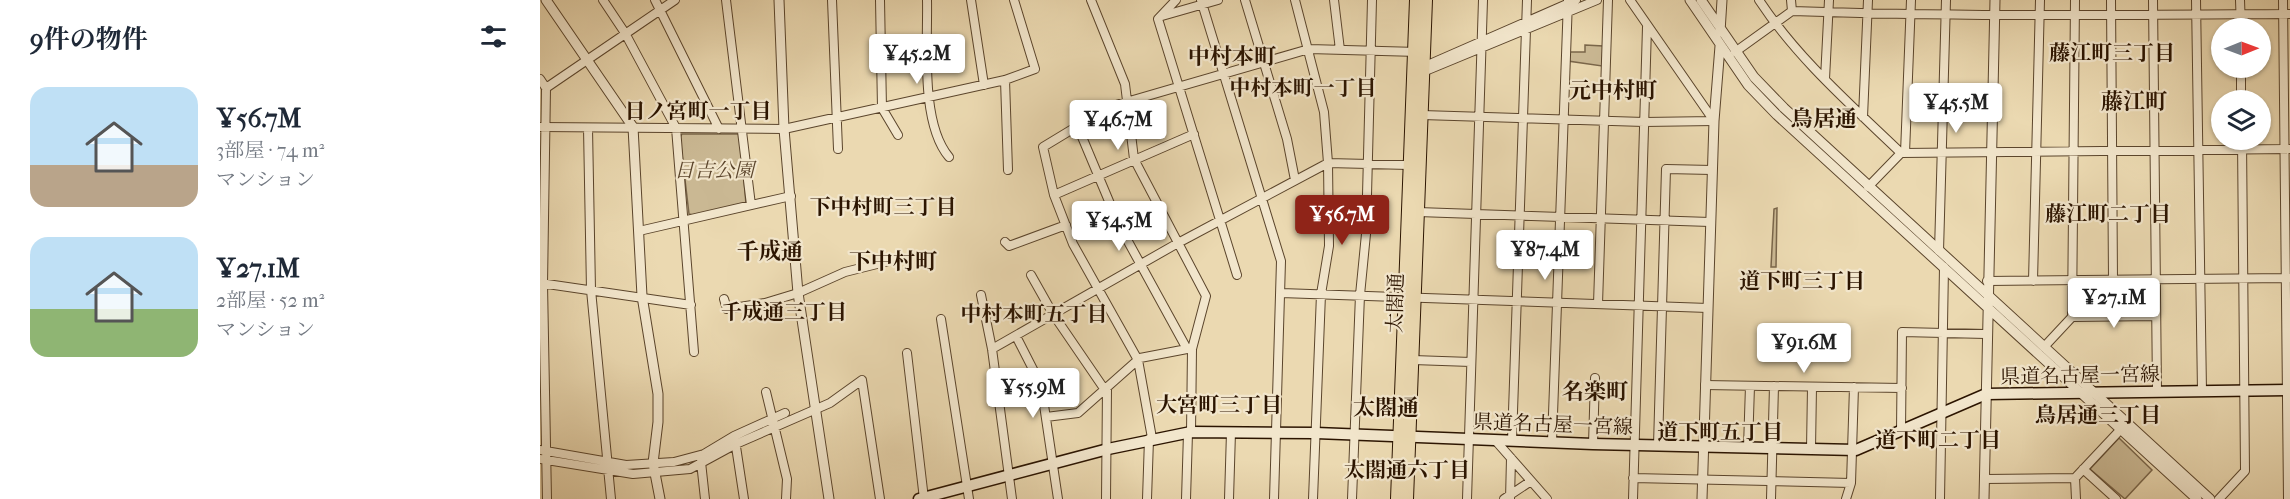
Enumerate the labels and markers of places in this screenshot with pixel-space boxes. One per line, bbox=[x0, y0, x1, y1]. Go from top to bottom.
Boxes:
pin: ¥45.2M bbox=[868, 34, 966, 85]
pin: ¥45.5M bbox=[1907, 83, 2005, 134]
pin: ¥46.7M bbox=[1069, 100, 1167, 151]
pin: ¥56.7M bbox=[1293, 195, 1391, 246]
pin: ¥54.5M bbox=[1070, 201, 1168, 252]
pin: ¥87.4M bbox=[1496, 230, 1594, 281]
pin: ¥27.1M bbox=[2065, 278, 2163, 329]
pin: ¥91.6M bbox=[1755, 323, 1853, 374]
pin: ¥55.9M bbox=[984, 368, 1082, 419]

